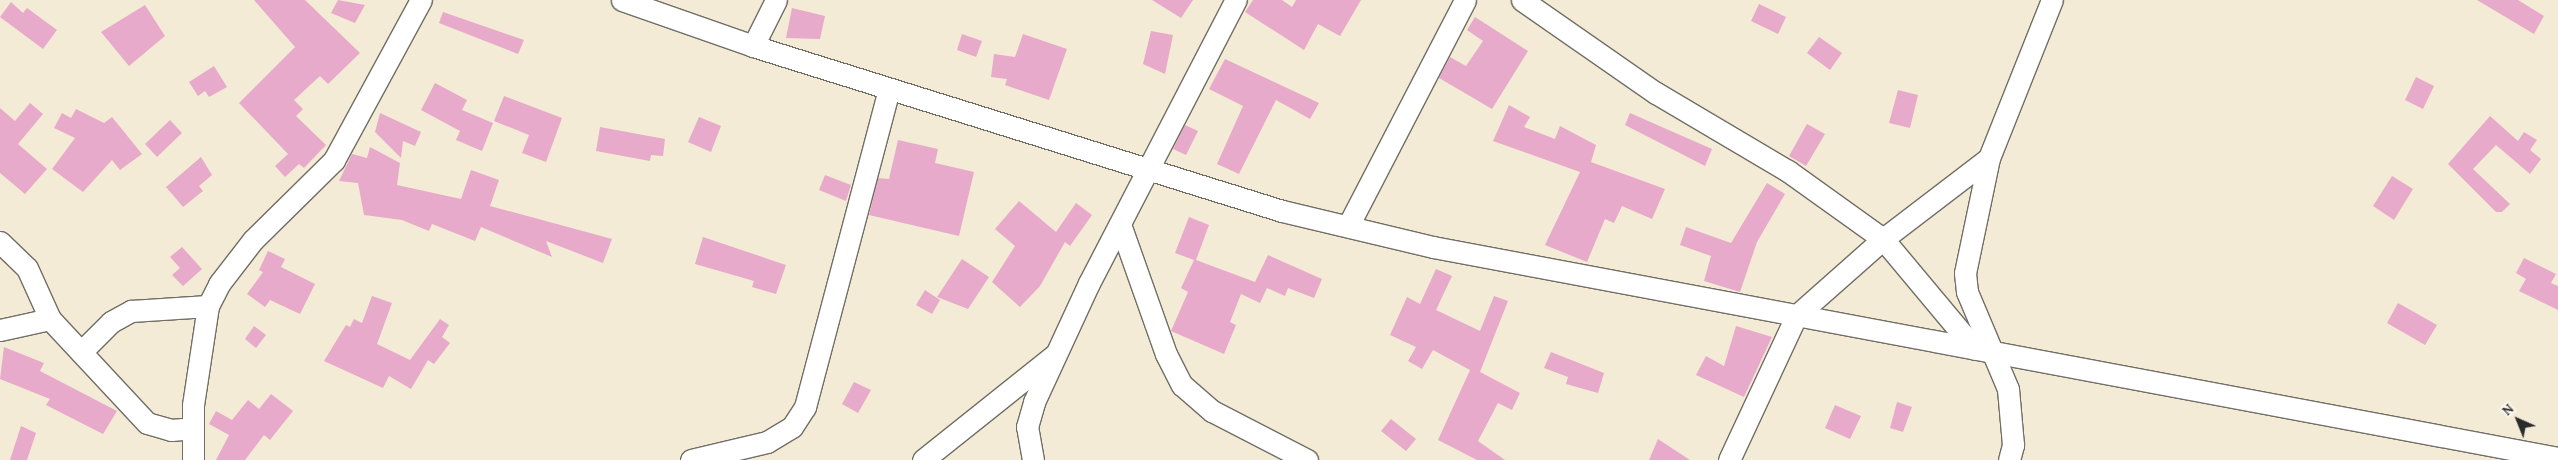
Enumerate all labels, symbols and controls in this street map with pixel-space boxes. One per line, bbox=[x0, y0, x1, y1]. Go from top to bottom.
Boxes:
north arrow bbox=[2493, 395, 2543, 445]
text: N bbox=[2497, 399, 2518, 420]

